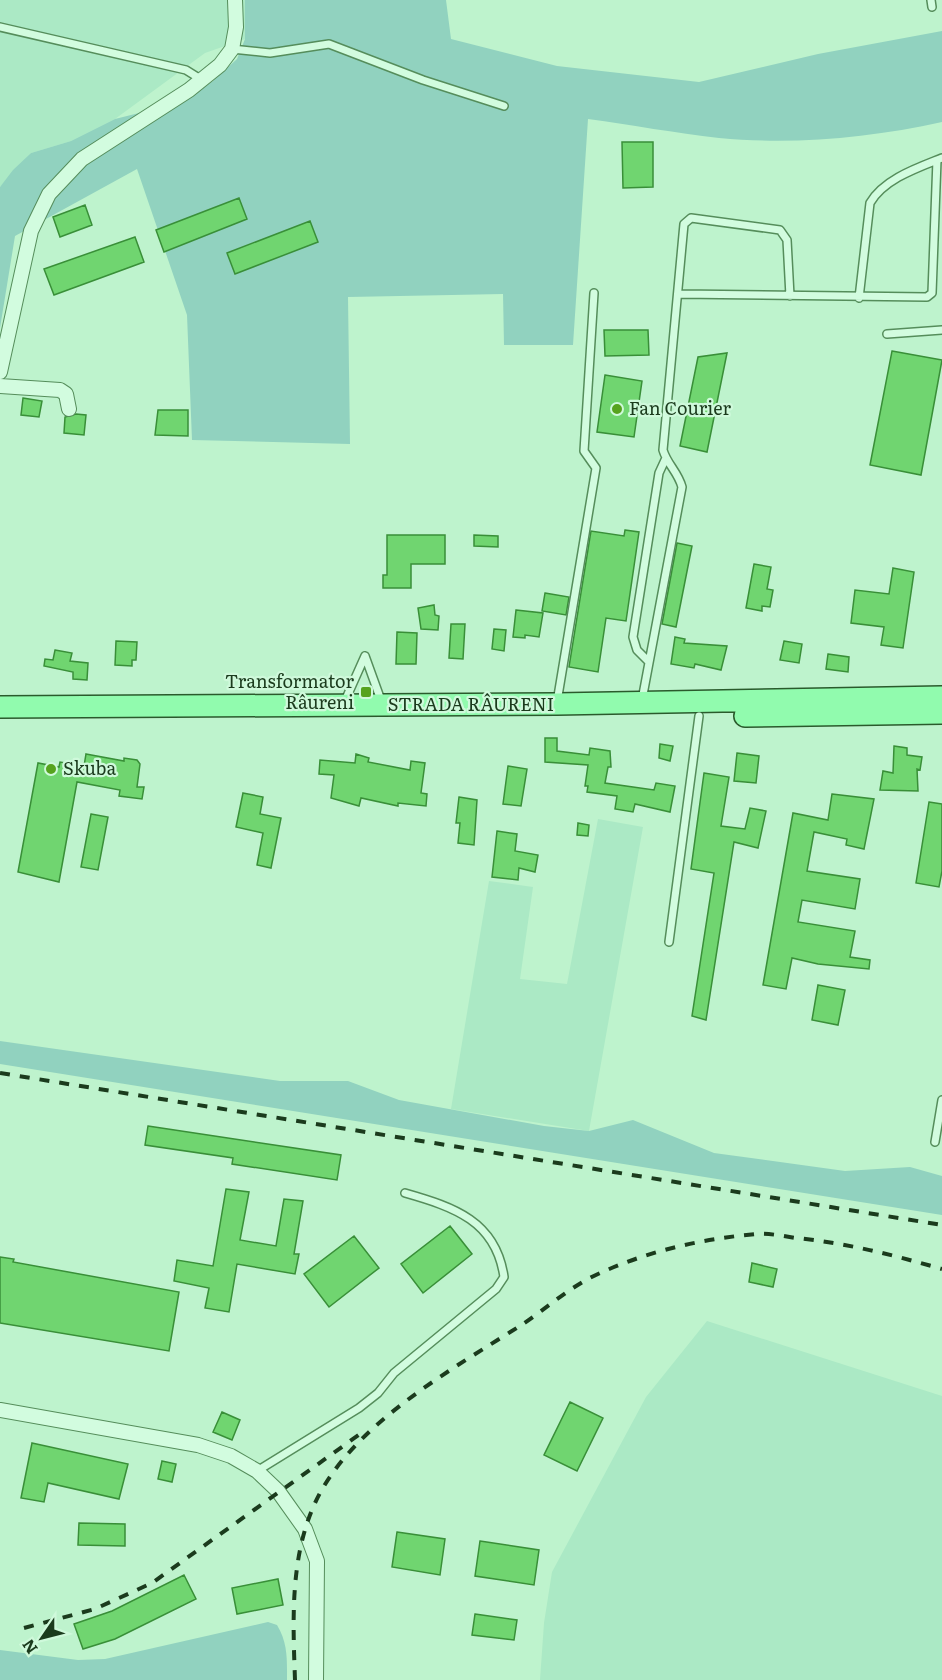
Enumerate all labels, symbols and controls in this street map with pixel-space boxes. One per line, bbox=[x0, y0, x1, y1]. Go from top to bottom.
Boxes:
place label: Fan Courier bbox=[629, 394, 732, 421]
marker: Fan Courier bbox=[610, 402, 624, 416]
place label: Transformator Râureni bbox=[225, 667, 354, 715]
marker: Transformator Râureni bbox=[359, 685, 373, 699]
street label: STRADA RÂURENI bbox=[388, 690, 554, 717]
place label: Skuba bbox=[63, 754, 117, 781]
marker: Skuba bbox=[44, 762, 58, 776]
north arrow bbox=[12, 1608, 72, 1668]
text: N bbox=[15, 1635, 43, 1660]

